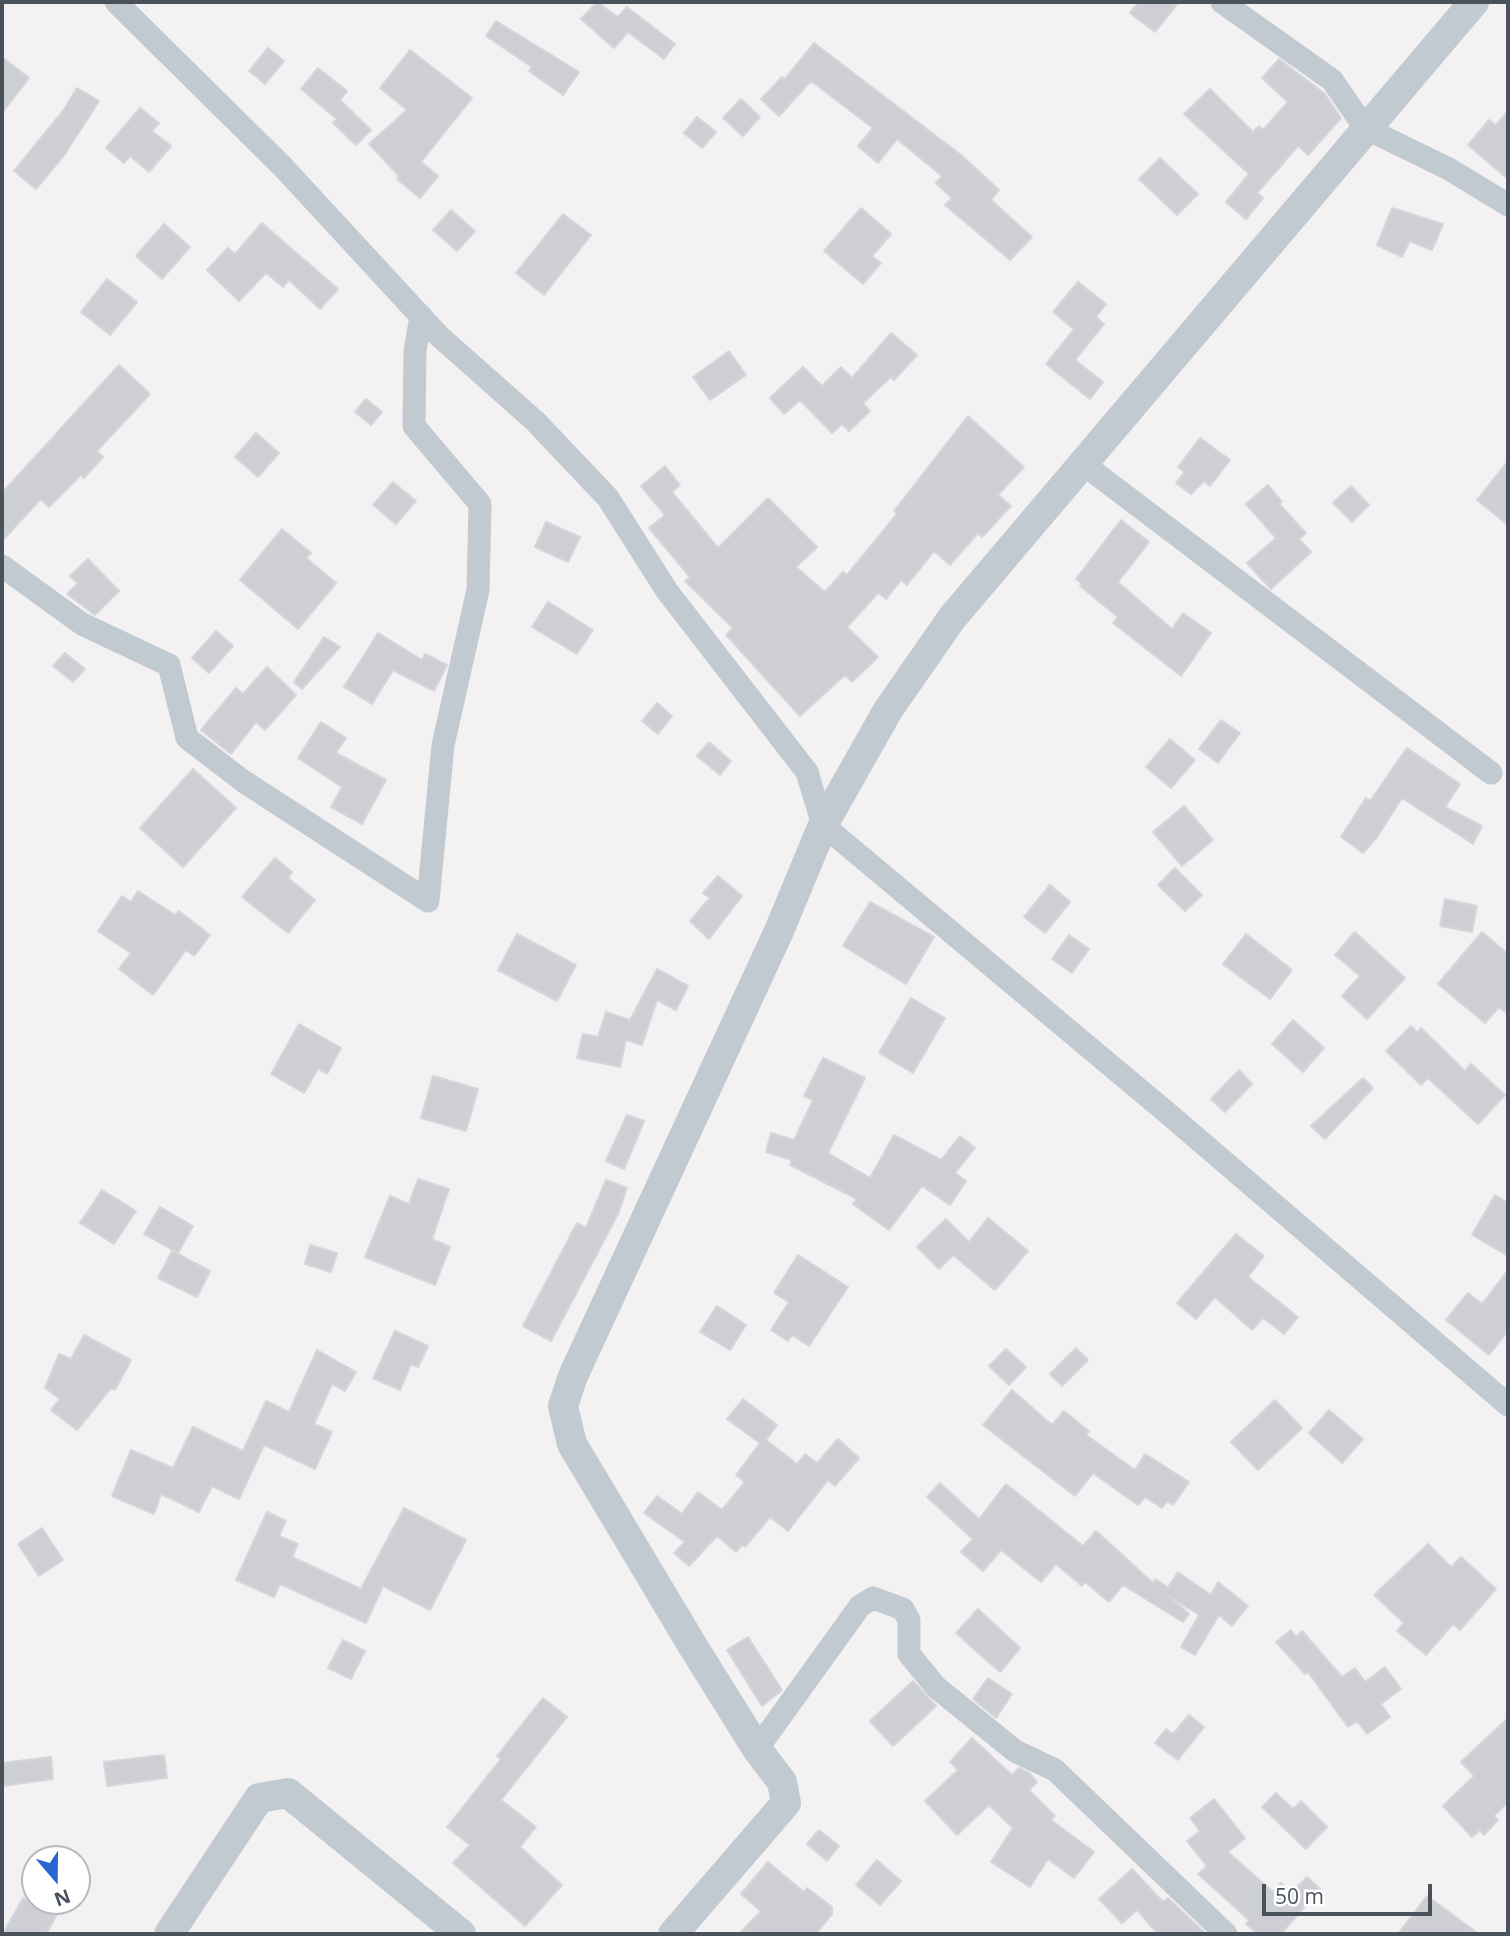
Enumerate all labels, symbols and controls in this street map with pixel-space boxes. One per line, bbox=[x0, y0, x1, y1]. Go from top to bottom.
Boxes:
north arrow bbox=[21, 1845, 91, 1915]
scale bar bbox=[1265, 1870, 1435, 1914]
text: 50 m bbox=[1275, 1882, 1324, 1910]
text: N bbox=[51, 1883, 74, 1913]

